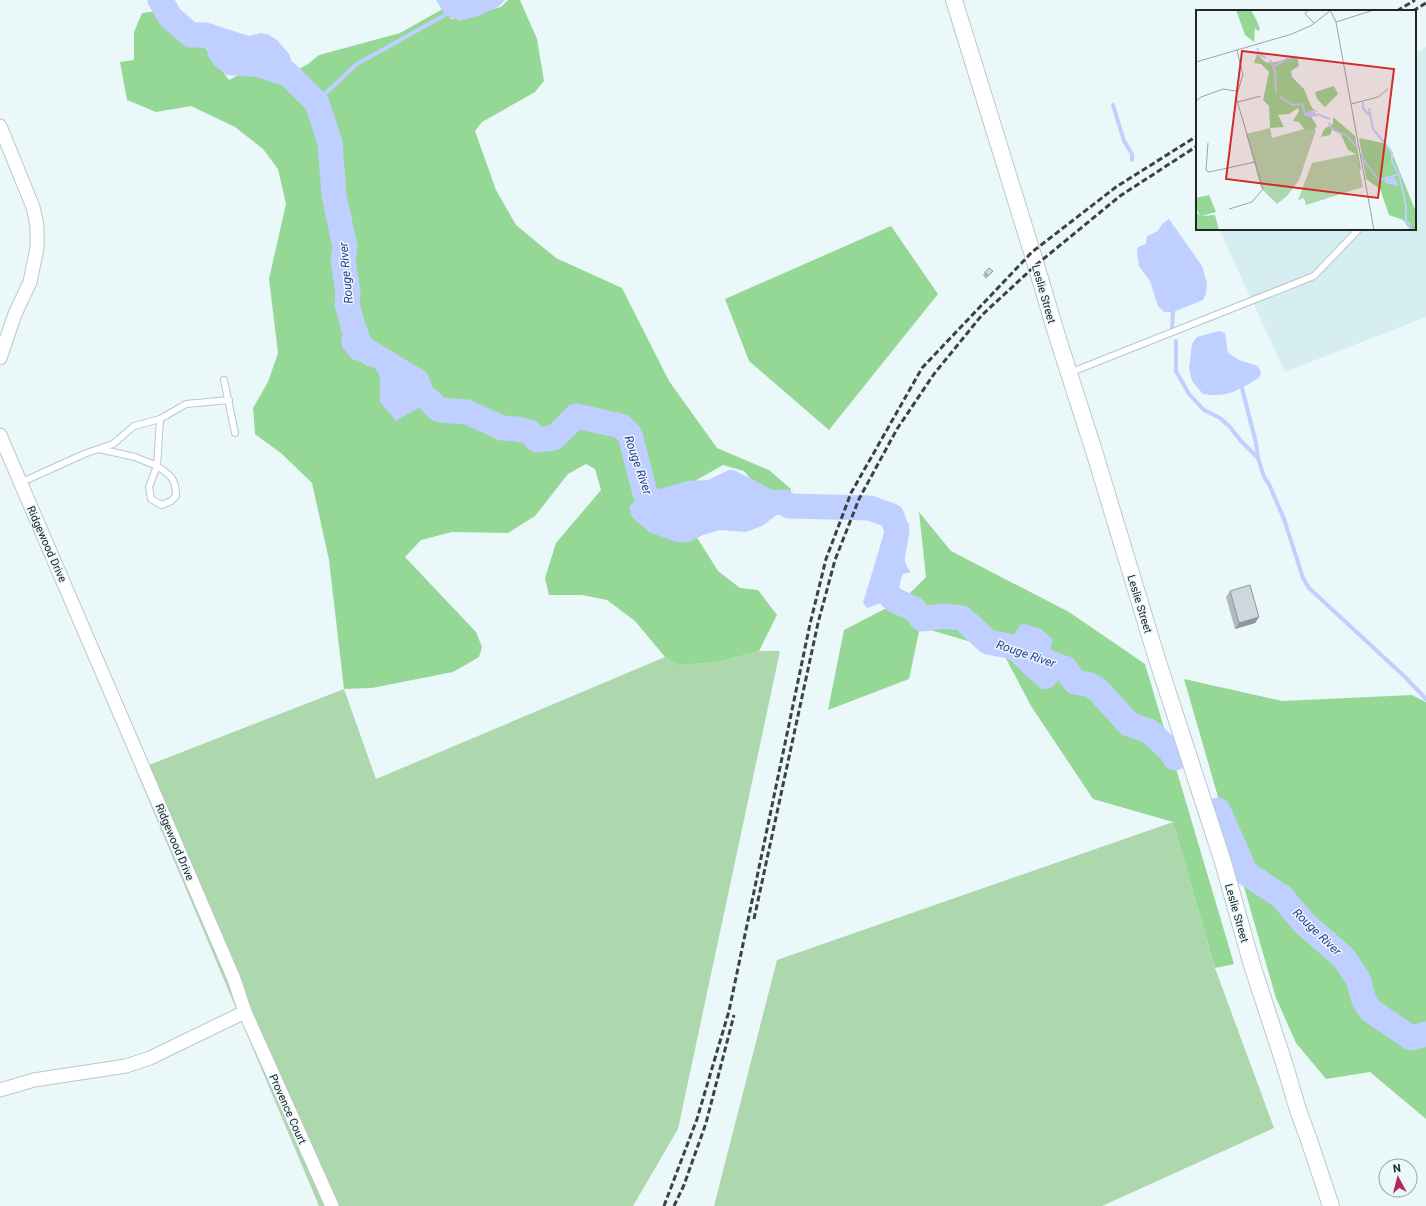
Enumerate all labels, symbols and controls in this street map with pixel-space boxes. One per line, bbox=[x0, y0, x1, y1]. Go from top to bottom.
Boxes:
inset map bbox=[1196, 10, 1416, 230]
water label: Rouge River bbox=[336, 241, 356, 304]
street label: Leslie Street bbox=[1029, 263, 1058, 325]
water label: Rouge River bbox=[621, 434, 655, 497]
street label: Ridgewood Drive bbox=[24, 504, 69, 585]
street label: Leslie Street bbox=[1124, 573, 1155, 635]
water label: Rouge River bbox=[995, 637, 1058, 671]
street label: Ridgewood Drive bbox=[153, 802, 197, 883]
street label: Leslie Street bbox=[1222, 882, 1251, 944]
water label: Rouge River bbox=[1290, 906, 1345, 959]
street label: Provence Court bbox=[266, 1072, 309, 1147]
north arrow bbox=[1378, 1158, 1418, 1198]
text: N bbox=[1392, 1162, 1402, 1175]

